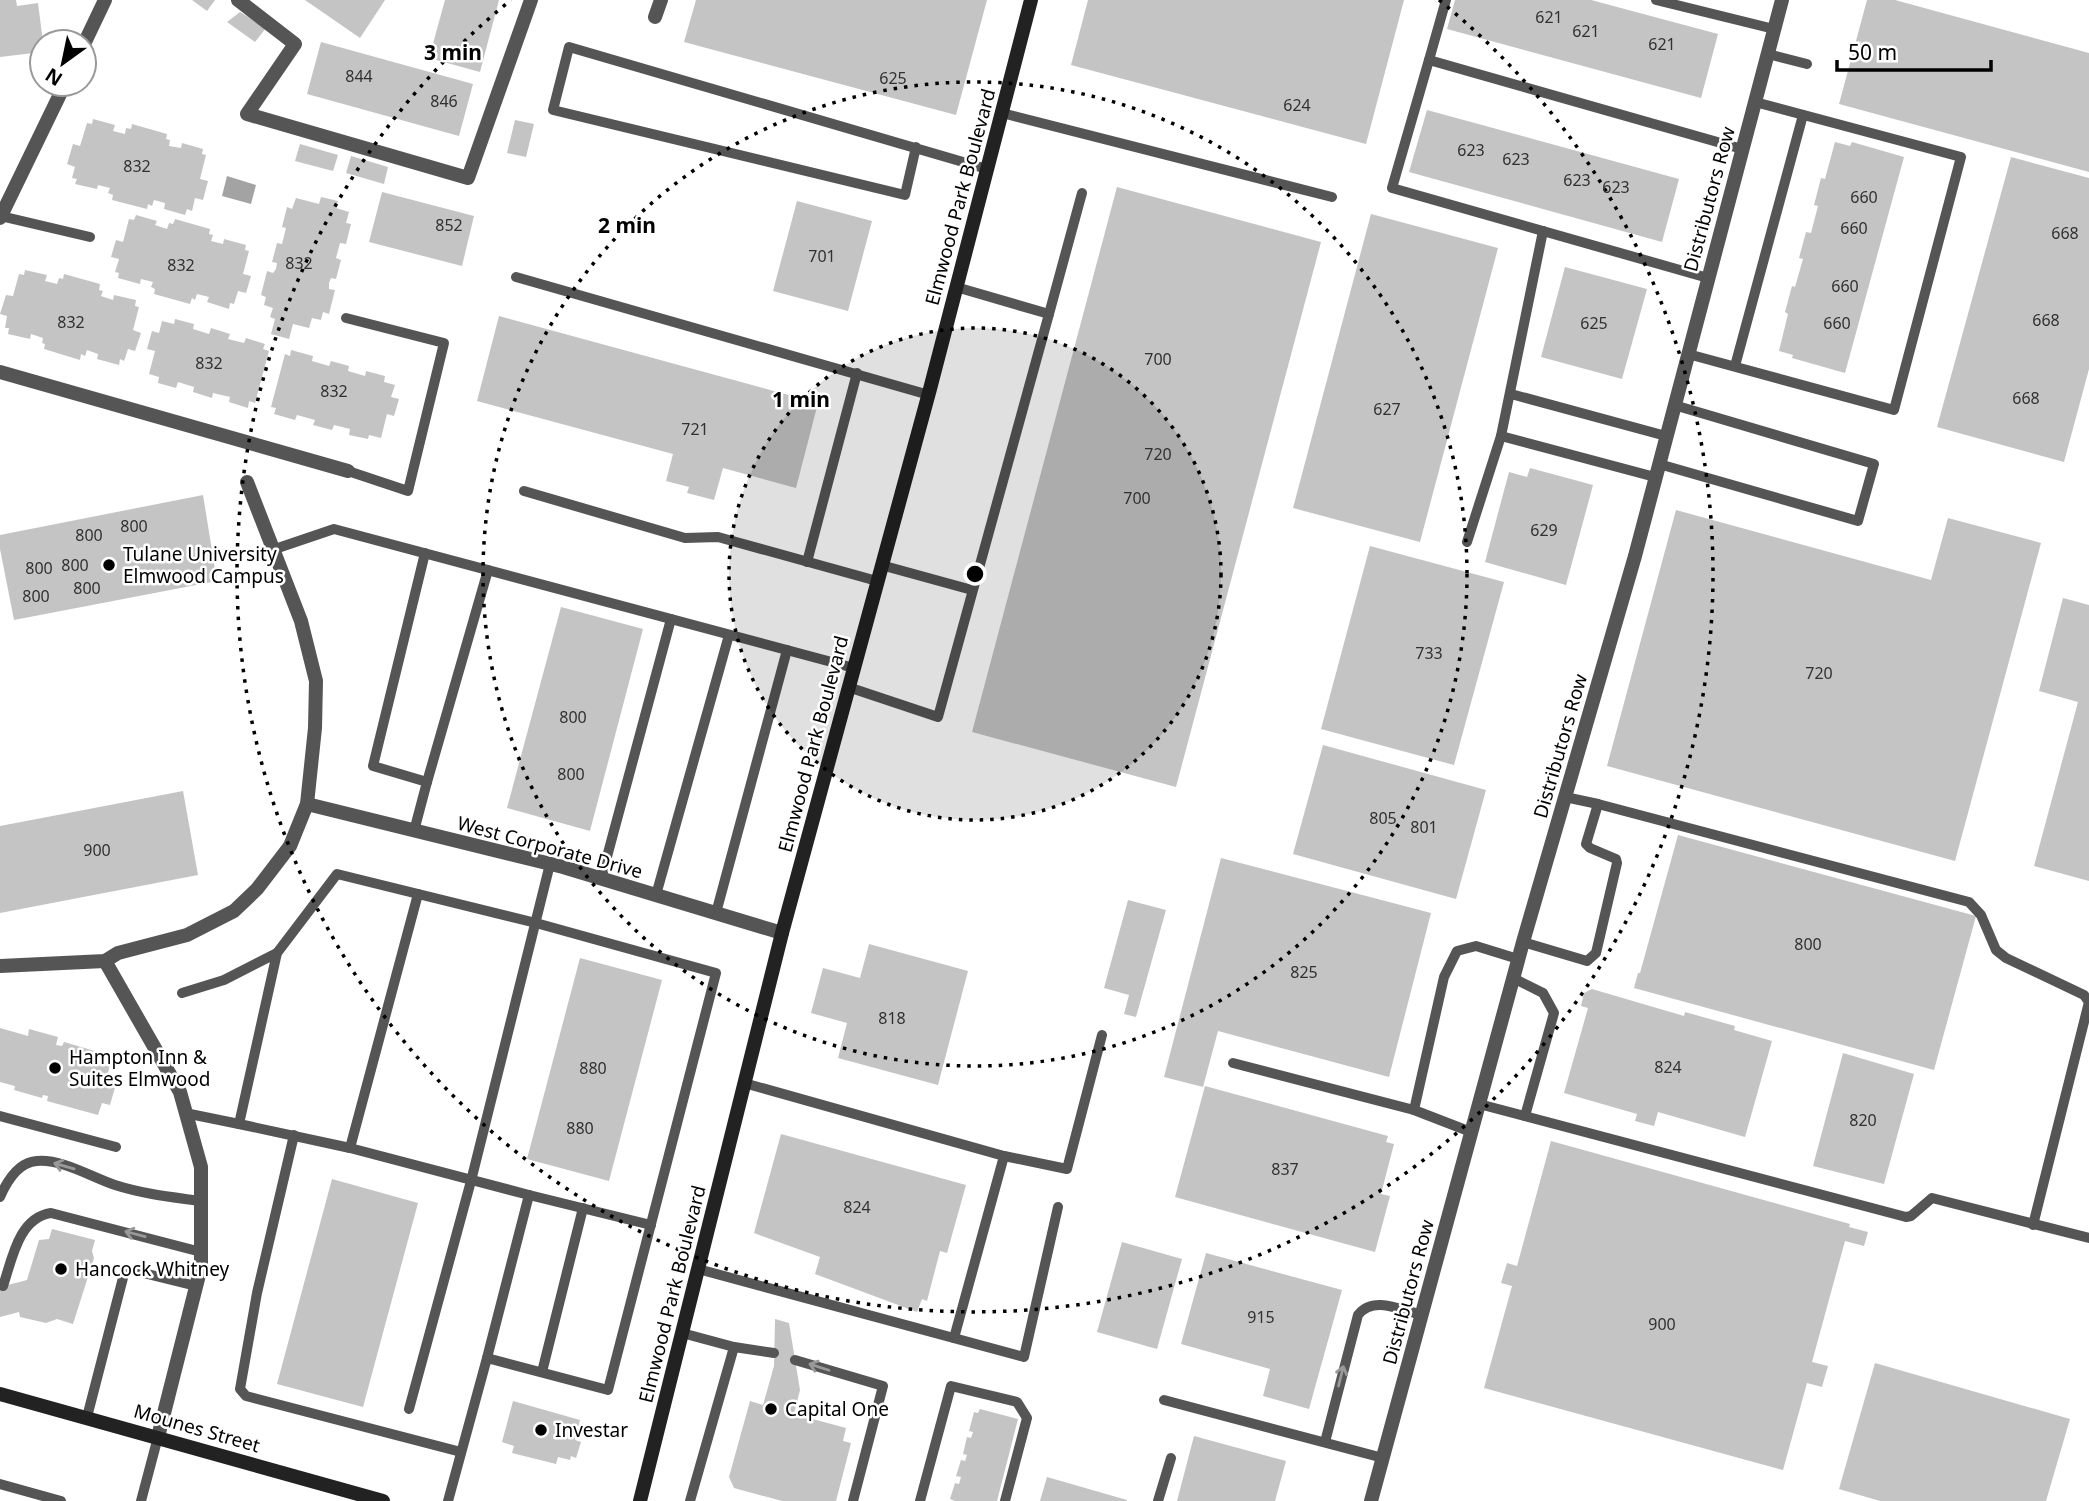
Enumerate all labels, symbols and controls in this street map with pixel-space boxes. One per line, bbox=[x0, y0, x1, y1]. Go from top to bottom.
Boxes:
house number: 621 bbox=[1535, 6, 1563, 28]
house number: 621 bbox=[1572, 20, 1600, 42]
north arrow bbox=[28, 28, 98, 98]
scale bar bbox=[1837, 28, 1991, 72]
house number: 621 bbox=[1648, 33, 1676, 55]
text: 3 min bbox=[424, 38, 482, 66]
text: 50 m bbox=[1848, 38, 1897, 66]
text: N bbox=[40, 62, 67, 92]
house number: 844 bbox=[345, 65, 373, 87]
house number: 625 bbox=[879, 67, 907, 89]
street label: Elmwood Park Boulevard bbox=[919, 86, 1001, 308]
house number: 846 bbox=[430, 90, 458, 112]
house number: 624 bbox=[1283, 94, 1311, 116]
street label: Distributors Row bbox=[1677, 124, 1741, 274]
house number: 623 bbox=[1457, 139, 1485, 161]
house number: 623 bbox=[1502, 148, 1530, 170]
house number: 832 bbox=[123, 155, 151, 177]
house number: 623 bbox=[1563, 169, 1591, 191]
house number: 623 bbox=[1602, 176, 1630, 198]
house number: 660 bbox=[1850, 186, 1878, 208]
text: 2 min bbox=[598, 211, 656, 239]
house number: 852 bbox=[435, 214, 463, 236]
house number: 660 bbox=[1840, 217, 1868, 239]
house number: 668 bbox=[2051, 222, 2079, 244]
house number: 701 bbox=[808, 245, 836, 267]
house number: 832 bbox=[285, 252, 313, 274]
house number: 832 bbox=[167, 254, 195, 276]
house number: 660 bbox=[1831, 275, 1859, 297]
house number: 668 bbox=[2032, 309, 2060, 331]
house number: 832 bbox=[57, 311, 85, 333]
house number: 625 bbox=[1580, 312, 1608, 334]
house number: 660 bbox=[1823, 312, 1851, 334]
house number: 700 bbox=[1144, 348, 1172, 370]
house number: 832 bbox=[195, 352, 223, 374]
house number: 832 bbox=[320, 380, 348, 402]
text: 1 min bbox=[772, 385, 830, 413]
house number: 668 bbox=[2012, 387, 2040, 409]
house number: 627 bbox=[1373, 398, 1401, 420]
house number: 721 bbox=[681, 418, 709, 440]
house number: 720 bbox=[1144, 443, 1172, 465]
house number: 700 bbox=[1123, 487, 1151, 509]
house number: 800 bbox=[120, 515, 148, 537]
house number: 629 bbox=[1530, 519, 1558, 541]
house number: 800 bbox=[75, 524, 103, 546]
place label: Tulane University Elmwood Campus bbox=[123, 541, 284, 589]
house number: 800 bbox=[61, 554, 89, 576]
house number: 800 bbox=[25, 557, 53, 579]
marker: Tulane University Elmwood Campus bbox=[101, 557, 117, 573]
centre of rings bbox=[963, 562, 987, 586]
house number: 800 bbox=[73, 577, 101, 599]
house number: 800 bbox=[22, 585, 50, 607]
street label: Elmwood Park Boulevard bbox=[772, 633, 854, 855]
house number: 733 bbox=[1415, 642, 1443, 664]
house number: 720 bbox=[1805, 662, 1833, 684]
street label: Distributors Row bbox=[1527, 671, 1593, 821]
house number: 800 bbox=[559, 706, 587, 728]
house number: 800 bbox=[557, 763, 585, 785]
house number: 805 bbox=[1369, 807, 1397, 829]
street label: West Corporate Drive bbox=[454, 810, 646, 884]
house number: 801 bbox=[1410, 816, 1438, 838]
house number: 900 bbox=[83, 839, 111, 861]
house number: 800 bbox=[1794, 933, 1822, 955]
house number: 825 bbox=[1290, 961, 1318, 983]
house number: 818 bbox=[878, 1007, 906, 1029]
place label: Hampton Inn & Suites Elmwood bbox=[69, 1044, 211, 1092]
house number: 824 bbox=[1654, 1056, 1682, 1078]
house number: 880 bbox=[579, 1057, 607, 1079]
marker: Hampton Inn & Suites Elmwood bbox=[47, 1060, 63, 1076]
house number: 820 bbox=[1849, 1109, 1877, 1131]
house number: 880 bbox=[566, 1117, 594, 1139]
house number: 837 bbox=[1271, 1158, 1299, 1180]
one-way arrow bbox=[53, 1159, 75, 1172]
street label: Elmwood Park Boulevard bbox=[632, 1183, 712, 1405]
house number: 824 bbox=[843, 1196, 871, 1218]
street label: Distributors Row bbox=[1376, 1217, 1440, 1367]
one-way arrow bbox=[124, 1226, 146, 1239]
place label: Hancock Whitney bbox=[75, 1256, 230, 1282]
marker: Hancock Whitney bbox=[53, 1261, 69, 1277]
house number: 915 bbox=[1247, 1306, 1275, 1328]
house number: 900 bbox=[1648, 1313, 1676, 1335]
one-way arrow bbox=[808, 1360, 830, 1372]
one-way arrow bbox=[1335, 1365, 1348, 1388]
place label: Capital One bbox=[785, 1396, 889, 1422]
street label: Mounes Street bbox=[131, 1398, 263, 1458]
marker: Capital One bbox=[763, 1401, 779, 1417]
place label: Investar bbox=[555, 1417, 628, 1443]
marker: Investar bbox=[533, 1422, 549, 1438]

